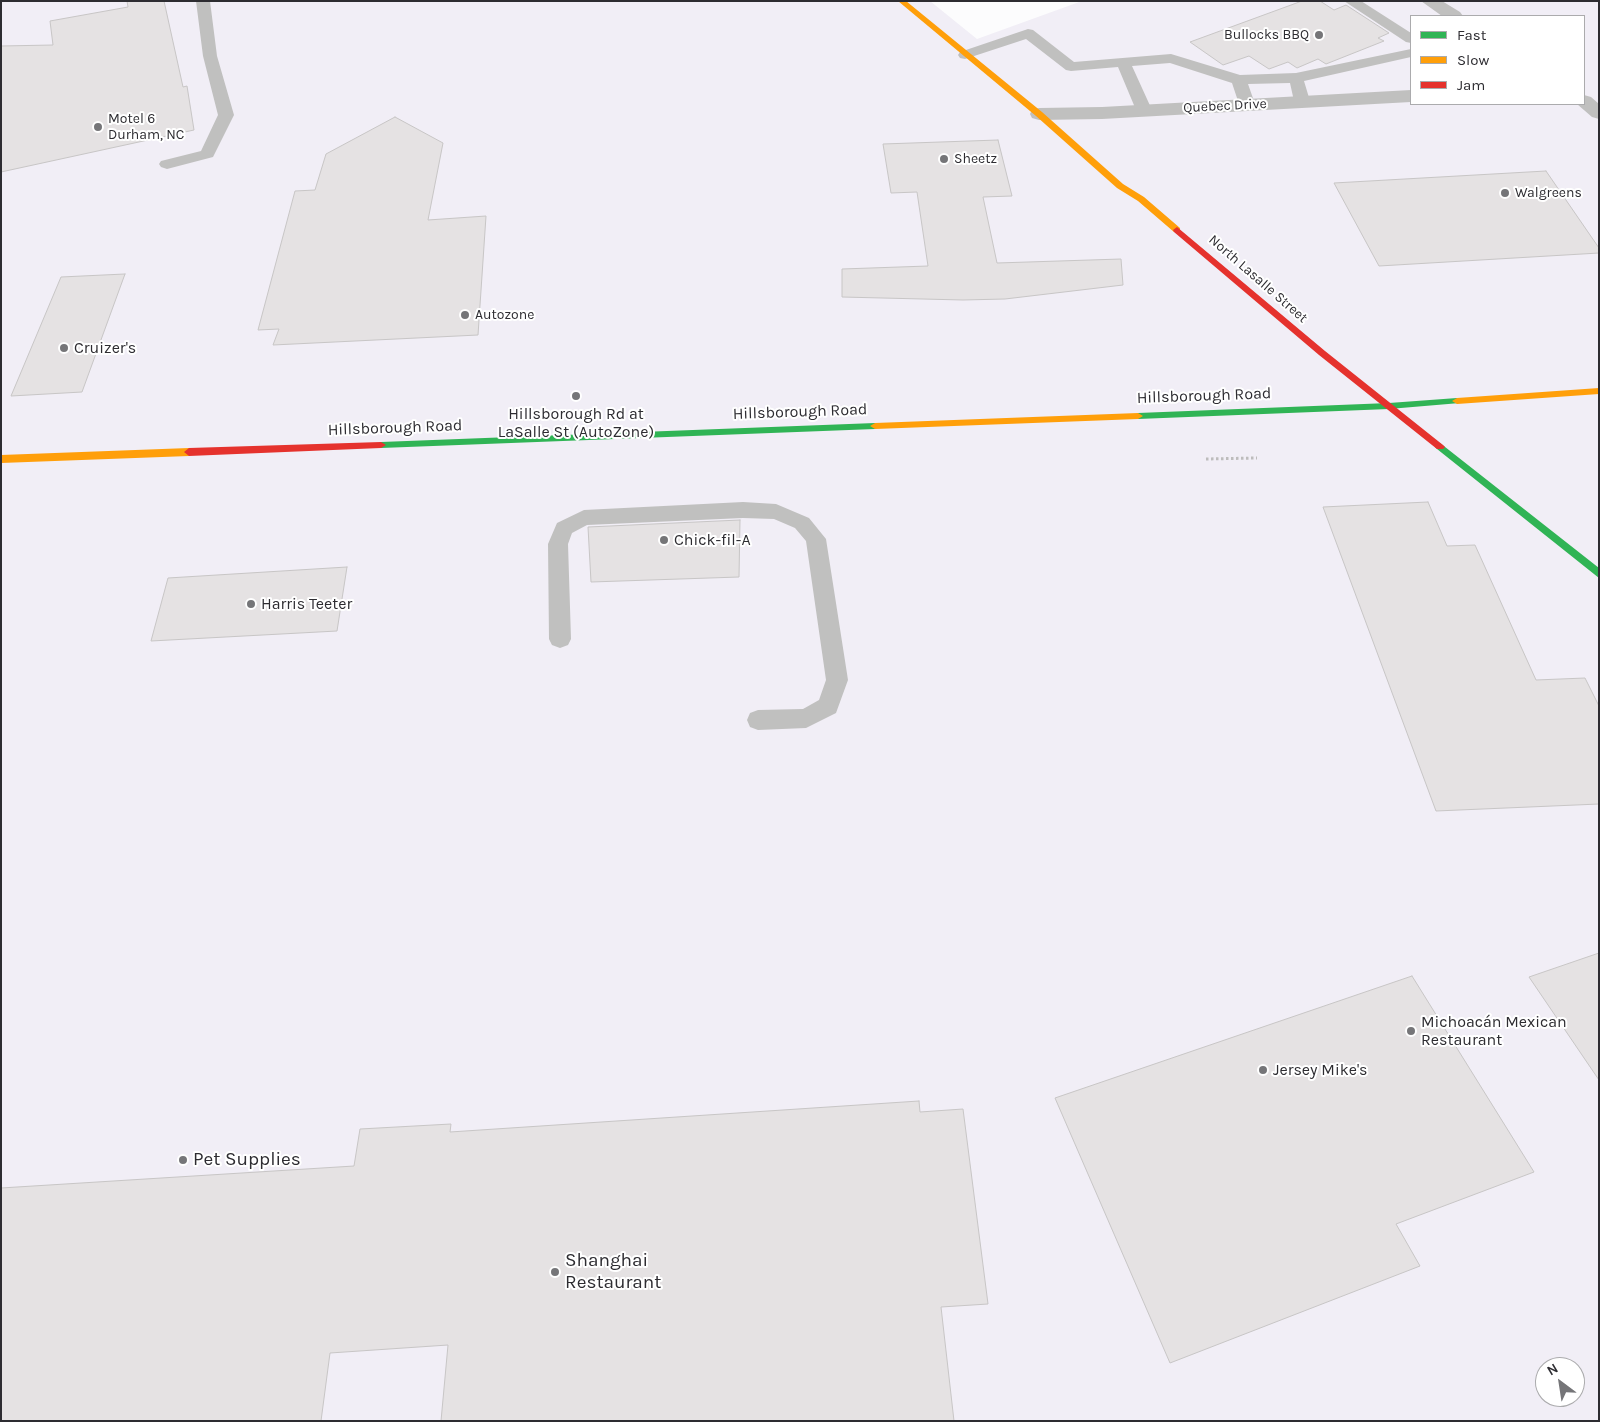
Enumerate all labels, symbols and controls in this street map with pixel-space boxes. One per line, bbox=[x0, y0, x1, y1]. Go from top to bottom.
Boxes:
legend bbox=[1410, 15, 1585, 105]
text: Fast bbox=[1457, 26, 1486, 44]
place label: Bullocks BBQ bbox=[1224, 27, 1309, 43]
marker: Bullocks BBQ bbox=[1313, 29, 1325, 41]
text: Slow bbox=[1457, 51, 1489, 69]
text: Jam bbox=[1457, 76, 1485, 94]
street label: Quebec Drive bbox=[1183, 95, 1267, 117]
place label: Motel 6 Durham, NC bbox=[108, 111, 184, 144]
marker: Motel 6 Durham, NC bbox=[92, 121, 104, 133]
place label: Sheetz bbox=[954, 151, 997, 167]
marker: Sheetz bbox=[938, 153, 950, 165]
place label: Walgreens bbox=[1515, 185, 1582, 201]
marker: Walgreens bbox=[1499, 187, 1511, 199]
street label: North Lasalle Street bbox=[1205, 232, 1311, 326]
place label: Autozone bbox=[475, 307, 534, 323]
marker: Autozone bbox=[459, 309, 471, 321]
place label: Cruizer's bbox=[74, 338, 136, 358]
marker: Cruizer's bbox=[58, 342, 70, 354]
street label: Hillsborough Road bbox=[1136, 384, 1272, 408]
marker: Hillsborough Rd at LaSalle St (AutoZone) bbox=[570, 390, 582, 402]
street label: Hillsborough Road bbox=[732, 400, 868, 424]
place label: Hillsborough Rd at LaSalle St (AutoZone) bbox=[498, 404, 654, 442]
street label: Hillsborough Road bbox=[327, 416, 463, 440]
place label: Chick-fil-A bbox=[674, 530, 751, 550]
marker: Chick-fil-A bbox=[658, 534, 670, 546]
place label: Harris Teeter bbox=[261, 594, 352, 614]
marker: Harris Teeter bbox=[245, 598, 257, 610]
place label: Michoacán Mexican Restaurant bbox=[1421, 1012, 1567, 1050]
marker: Michoacán Mexican Restaurant bbox=[1405, 1025, 1417, 1037]
place label: Jersey Mike's bbox=[1273, 1060, 1367, 1080]
marker: Jersey Mike's bbox=[1257, 1064, 1269, 1076]
place label: Pet Supplies bbox=[193, 1149, 301, 1171]
marker: Pet Supplies bbox=[177, 1154, 189, 1166]
place label: Shanghai Restaurant bbox=[565, 1250, 661, 1294]
marker: Shanghai Restaurant bbox=[549, 1266, 561, 1278]
north arrow bbox=[1535, 1357, 1585, 1407]
text: N bbox=[1544, 1360, 1561, 1379]

